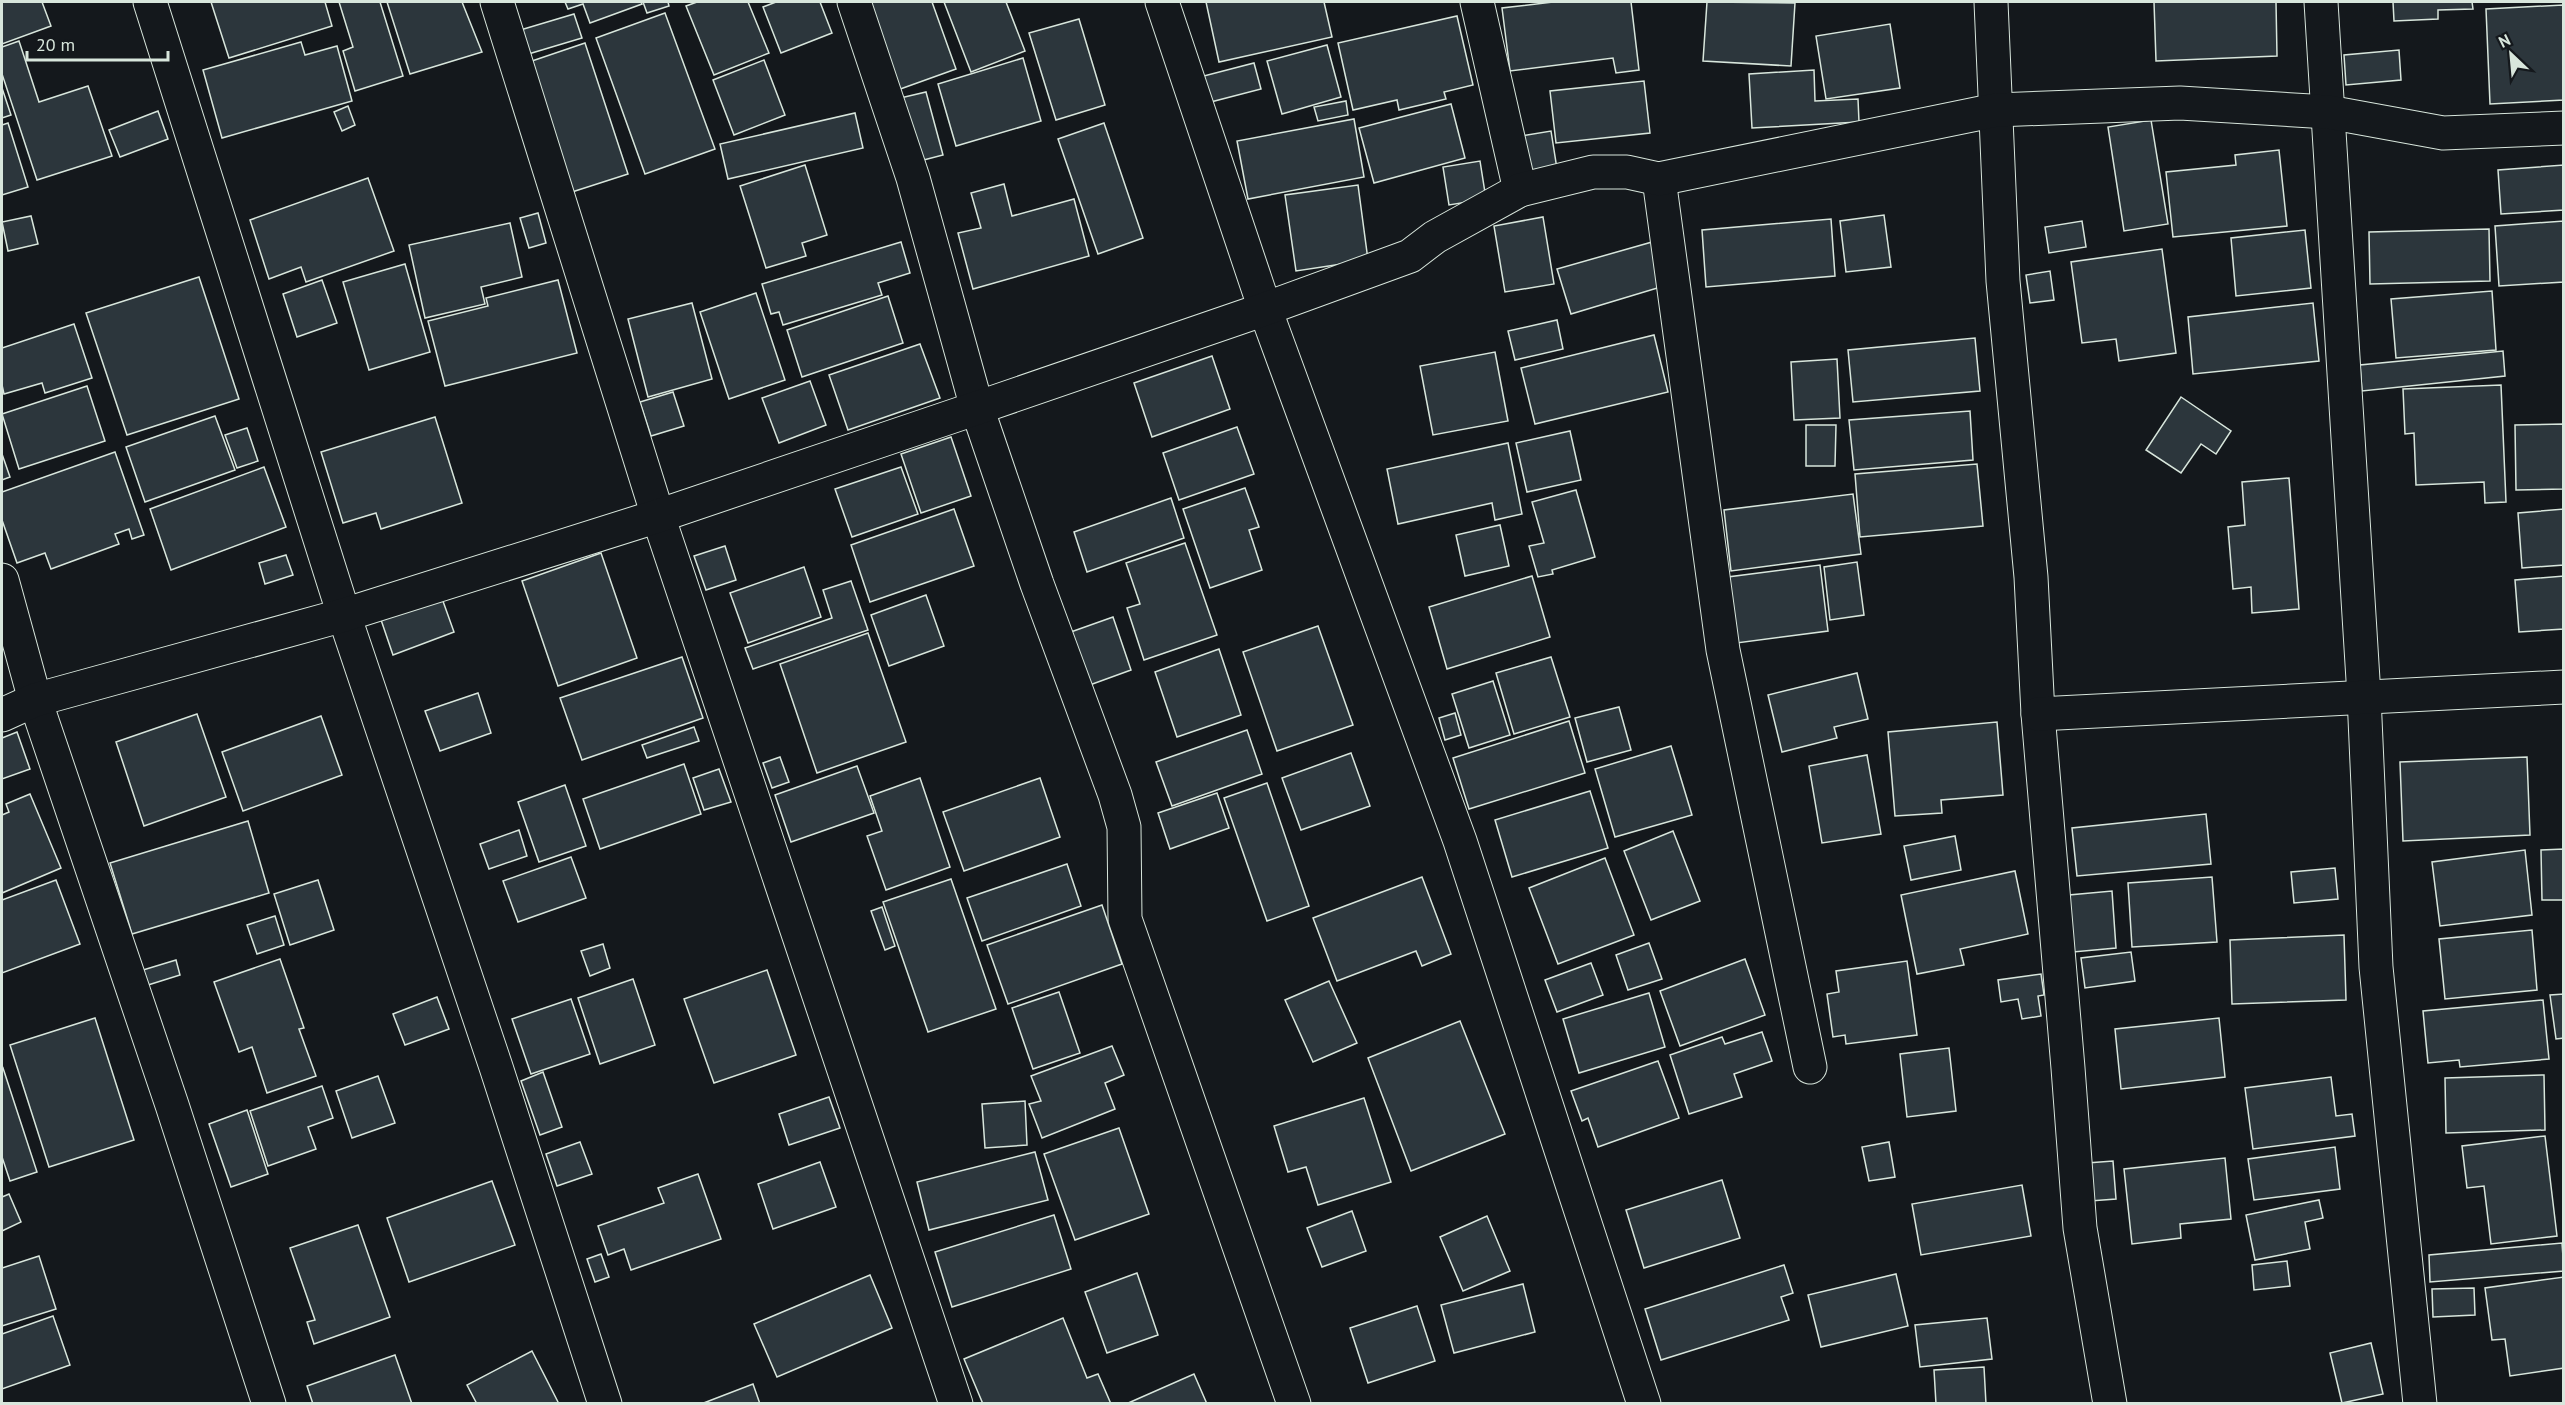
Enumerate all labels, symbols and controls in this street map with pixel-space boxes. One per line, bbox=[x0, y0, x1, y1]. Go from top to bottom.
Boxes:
scale bar bbox=[27, 24, 168, 62]
north arrow bbox=[2481, 24, 2541, 84]
text: N bbox=[2495, 29, 2514, 52]
text: 20 m bbox=[36, 33, 75, 56]

